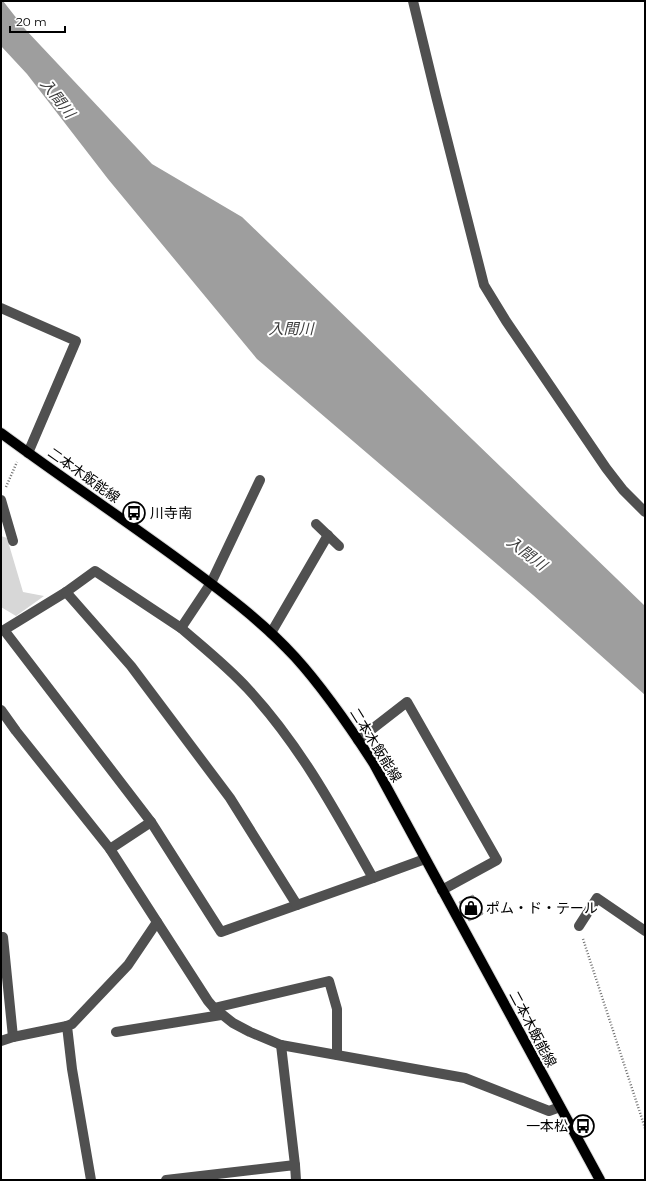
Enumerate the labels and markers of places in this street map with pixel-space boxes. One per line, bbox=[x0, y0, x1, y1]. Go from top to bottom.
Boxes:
bus stop icon: 川寺南 bbox=[121, 500, 147, 526]
place label: 川寺南 bbox=[150, 504, 192, 522]
shop icon: ポム・ド・テール bbox=[458, 895, 484, 921]
place label: ポム・ド・テール bbox=[486, 899, 598, 917]
bus stop icon: 一本松 bbox=[570, 1113, 596, 1139]
place label: 一本松 bbox=[526, 1117, 568, 1135]

